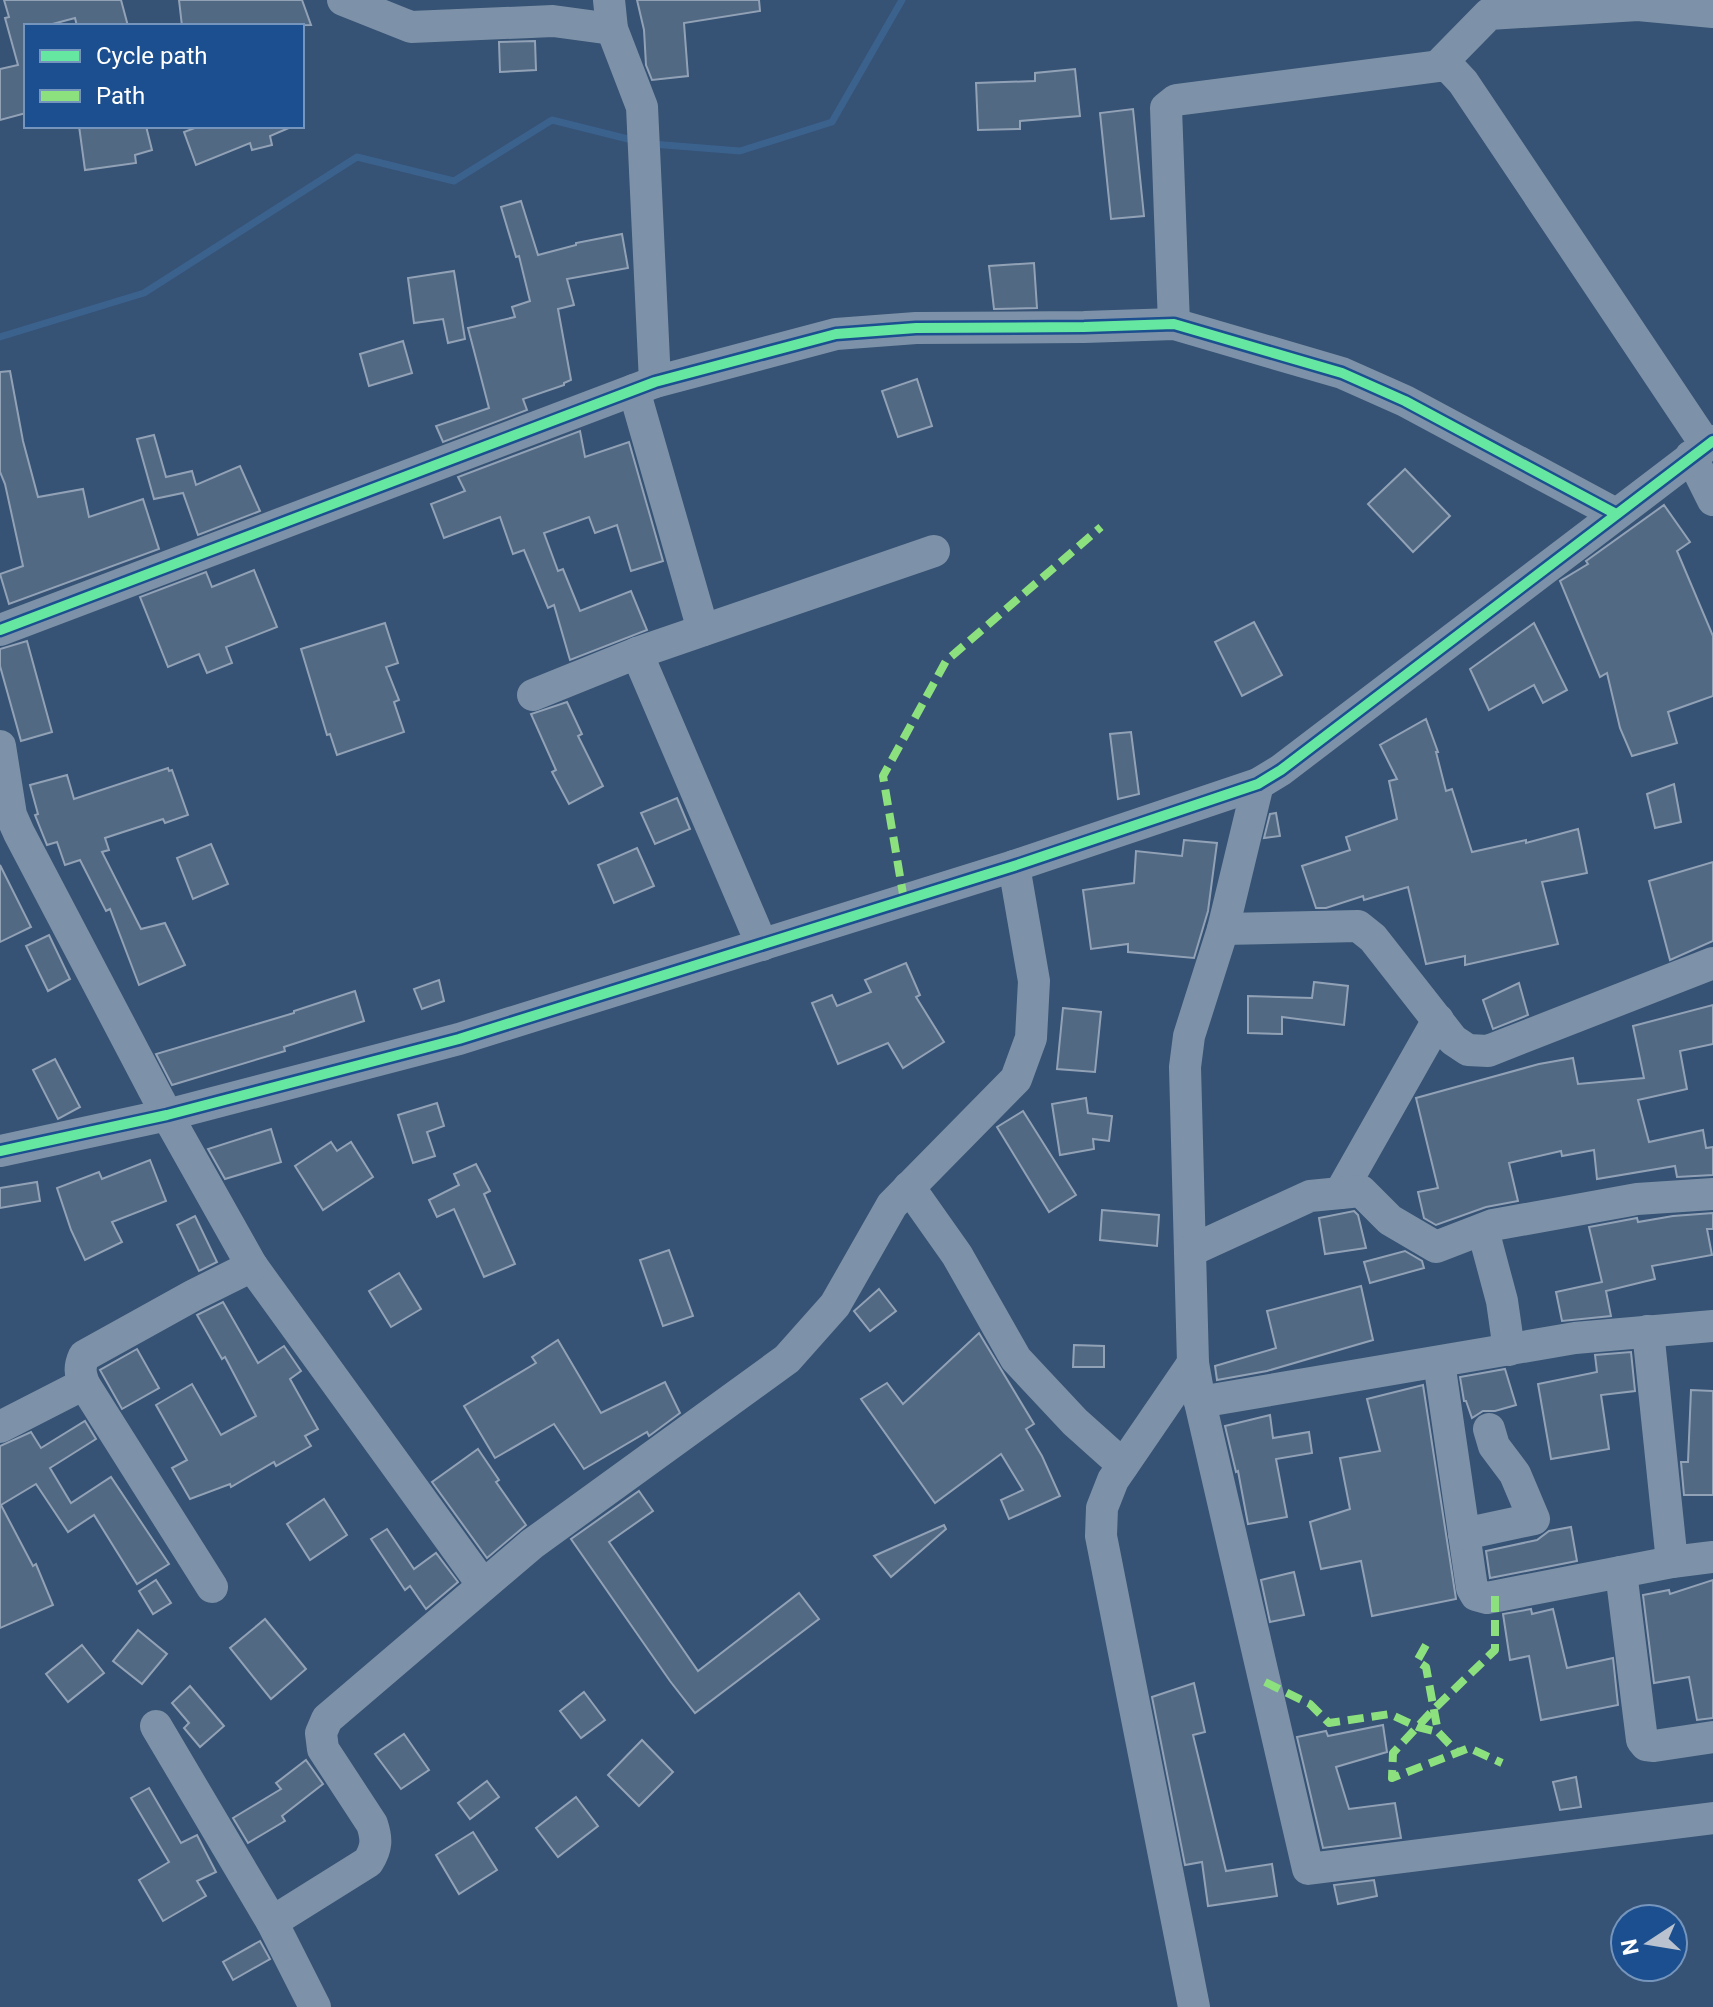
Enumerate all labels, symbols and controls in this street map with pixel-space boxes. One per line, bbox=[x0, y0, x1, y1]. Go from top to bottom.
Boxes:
legend bbox=[24, 24, 304, 128]
text: Cycle path bbox=[96, 42, 208, 70]
text: Path bbox=[96, 82, 145, 110]
north arrow bbox=[1609, 1903, 1689, 1983]
text: N bbox=[1616, 1937, 1644, 1957]

